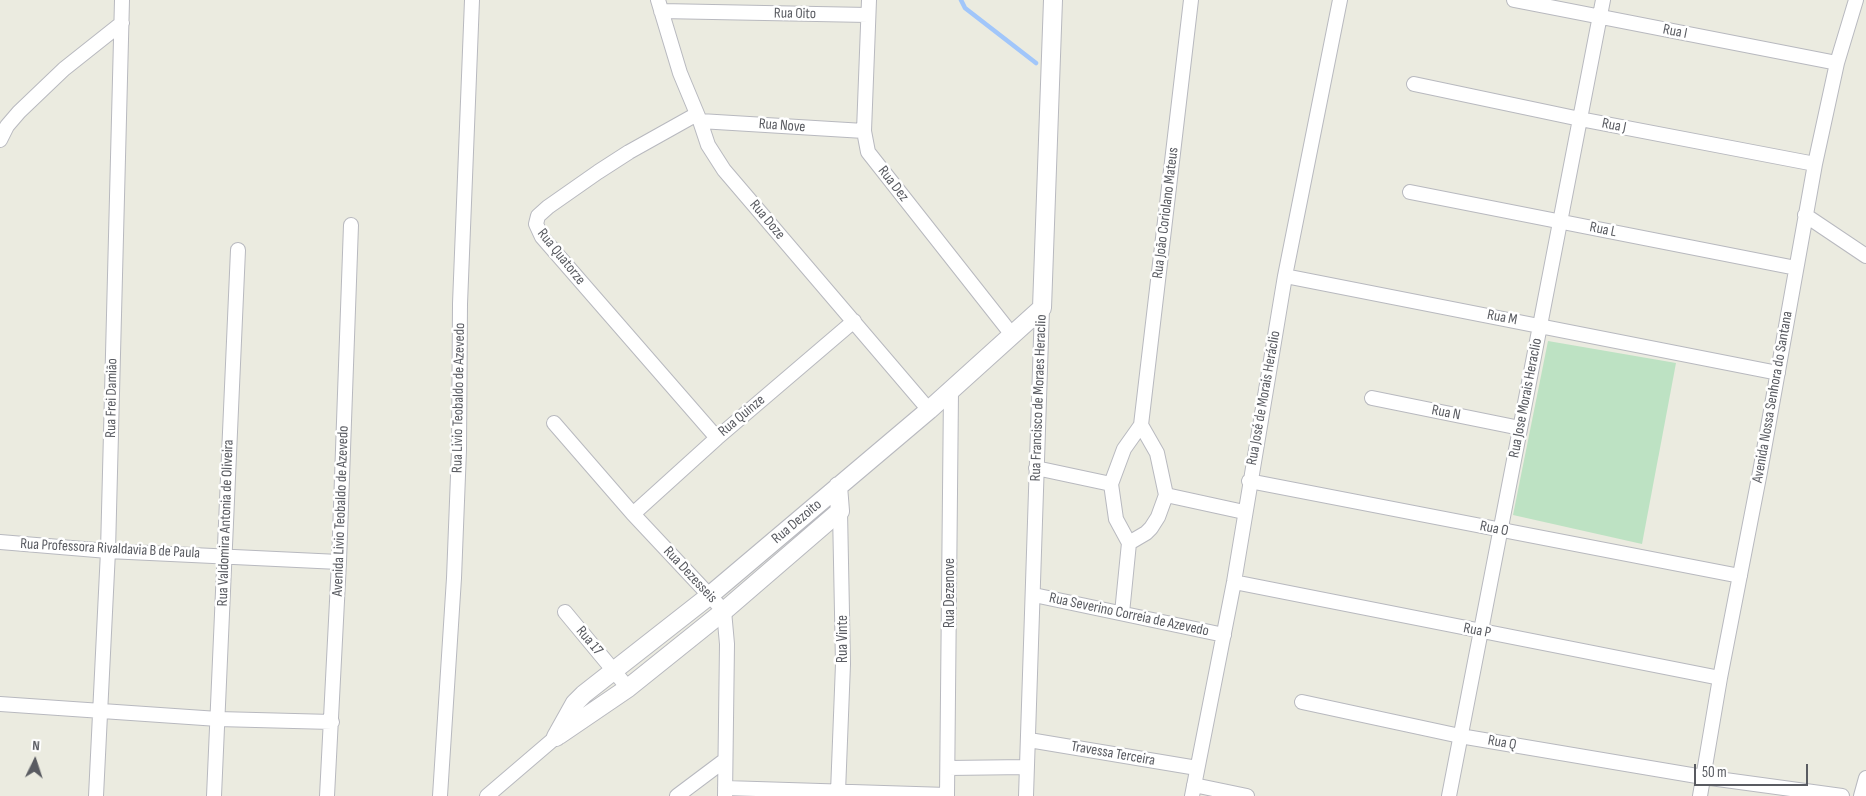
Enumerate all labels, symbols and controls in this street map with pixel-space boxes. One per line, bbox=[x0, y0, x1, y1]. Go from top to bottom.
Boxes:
street label: Rua Oito bbox=[774, 5, 816, 23]
street label: Rua I bbox=[1661, 21, 1689, 43]
street label: Rua Nove bbox=[758, 115, 806, 137]
street label: Rua J bbox=[1600, 115, 1628, 137]
street label: Rua João Coriolano Mateus bbox=[1149, 146, 1183, 280]
street label: Rua Dez bbox=[874, 163, 912, 205]
street label: Rua Doze bbox=[745, 197, 789, 243]
street label: Rua L bbox=[1588, 219, 1618, 241]
street label: Rua Quatorze bbox=[533, 225, 589, 289]
street label: Rua M bbox=[1485, 306, 1519, 330]
street label: Avenida Nossa Senhora do Santana bbox=[1749, 310, 1797, 484]
street label: Rua Francisco de Moraes Heraclio bbox=[1027, 314, 1051, 482]
street label: Rua Livio Teobaldo de Azevedo bbox=[449, 323, 469, 473]
street label: Rua José de Morais Heráclio bbox=[1243, 329, 1285, 467]
street label: Rua Jose Morais Heraclio bbox=[1506, 337, 1546, 459]
street label: Rua Frei Damião bbox=[102, 358, 122, 438]
street label: Rua Quinze bbox=[715, 391, 769, 441]
street label: Rua N bbox=[1430, 401, 1462, 425]
street label: Avenida Livio Teobaldo de Azevedo bbox=[329, 425, 353, 597]
street label: Rua Valdomira Antonia de Oliveira bbox=[214, 439, 238, 607]
street label: Rua Dezoito bbox=[768, 496, 826, 548]
street label: Rua O bbox=[1478, 517, 1510, 541]
street label: Rua Professora Rivaldavia B de Paula bbox=[20, 535, 200, 563]
street label: Rua Dezesseis bbox=[659, 543, 721, 607]
street label: Rua Dezenove bbox=[941, 558, 959, 628]
street label: Rua Severino Correia de Azevedo bbox=[1048, 589, 1210, 641]
street label: Rua Vinte bbox=[834, 615, 852, 663]
street label: Rua P bbox=[1462, 620, 1492, 642]
street label: Rua 17 bbox=[572, 623, 606, 659]
street label: Rua Q bbox=[1486, 732, 1518, 754]
north arrow bbox=[10, 736, 60, 786]
text: N bbox=[32, 737, 40, 754]
street label: Travessa Terceira bbox=[1070, 738, 1156, 770]
scale bar bbox=[1696, 754, 1810, 786]
text: 50 m bbox=[1702, 763, 1727, 782]

